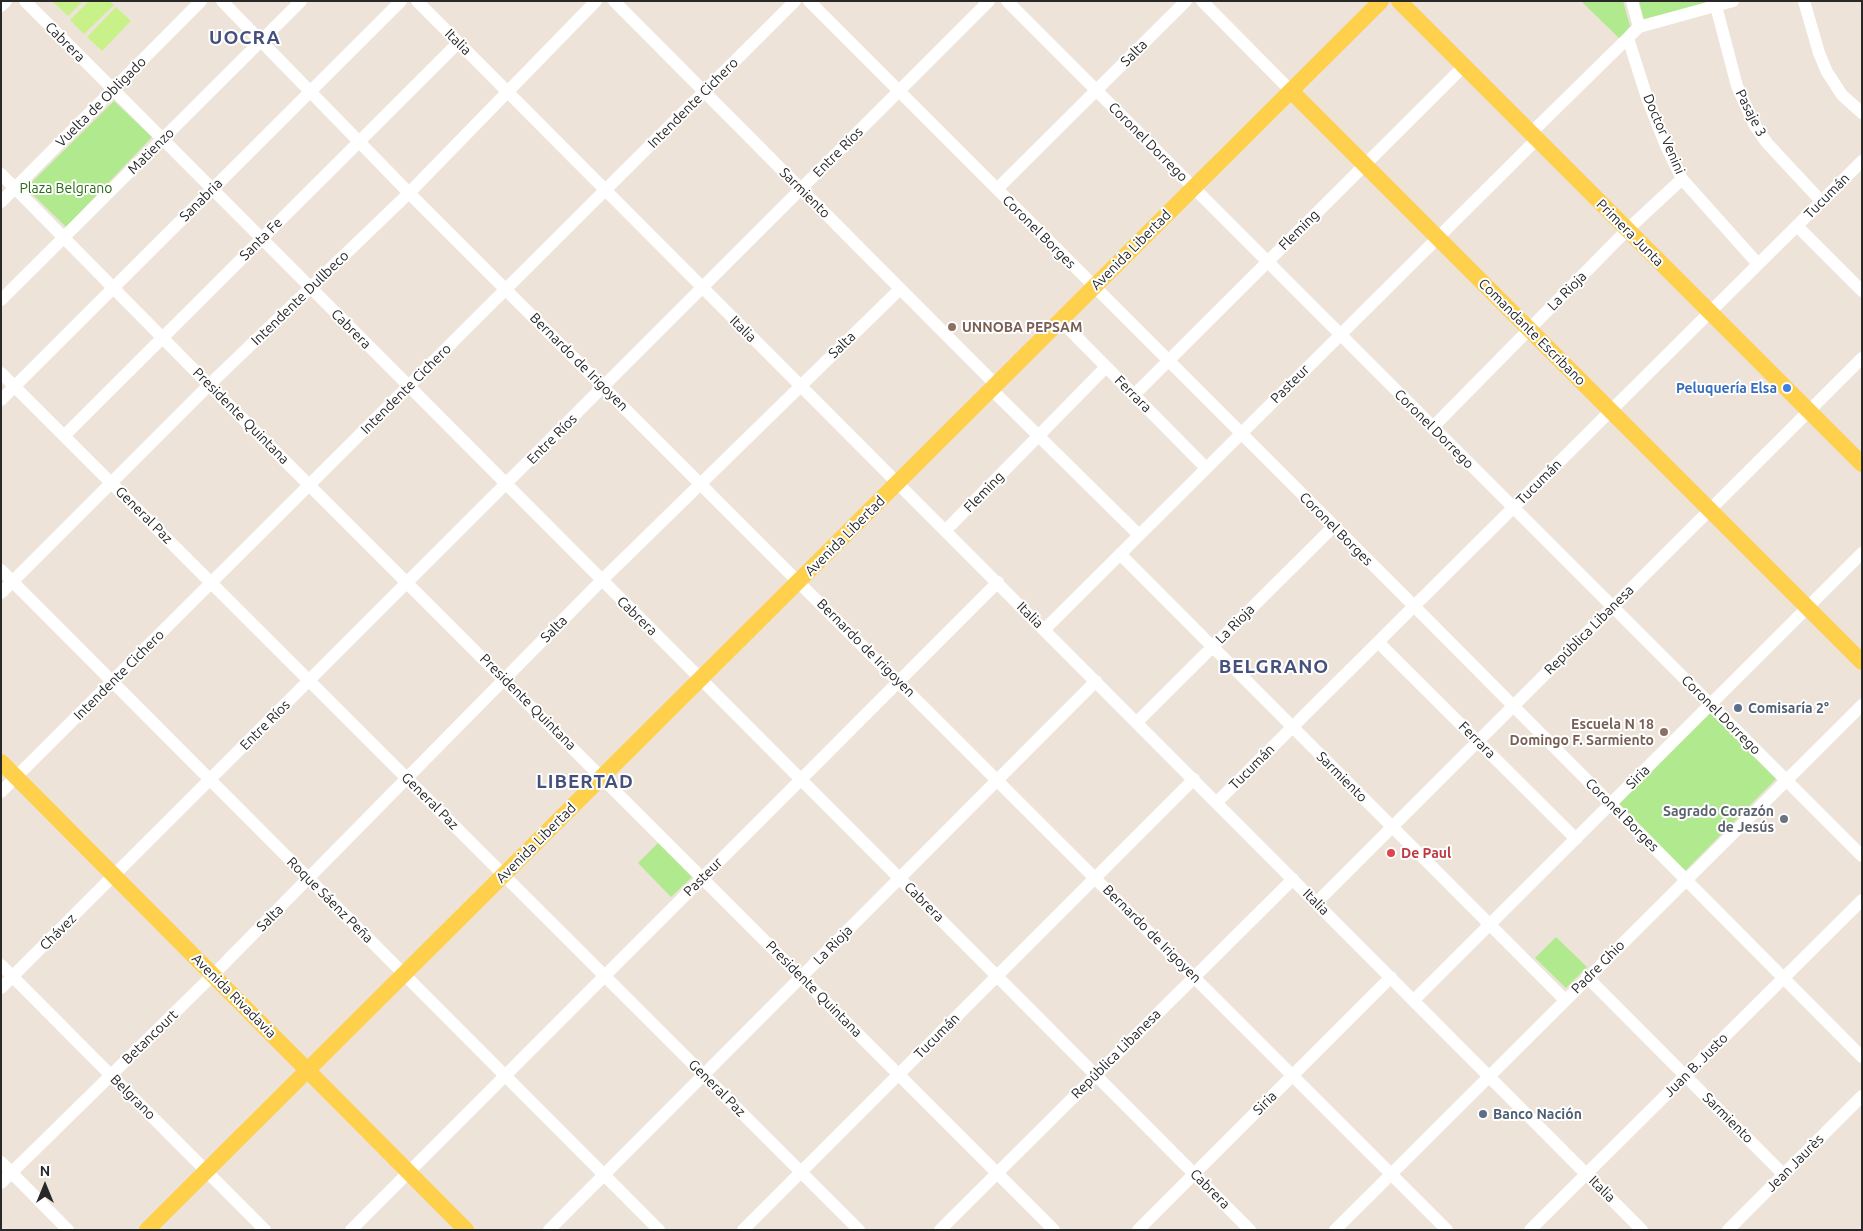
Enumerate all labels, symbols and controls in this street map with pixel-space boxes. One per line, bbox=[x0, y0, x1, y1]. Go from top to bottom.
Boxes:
street label: Cabrera bbox=[42, 19, 88, 65]
street label: Italia bbox=[441, 25, 475, 59]
district label: UOCRA bbox=[208, 27, 282, 49]
street label: Salta bbox=[1117, 36, 1151, 70]
street label: Vuelta de Obligado bbox=[52, 53, 150, 151]
street label: Intendente Cichero bbox=[644, 54, 742, 152]
street label: Pasaje 3 bbox=[1732, 86, 1770, 140]
street label: Doctor Venini bbox=[1640, 91, 1688, 177]
street label: Coronel Dorrego bbox=[1105, 99, 1191, 185]
street label: Entre Ríos bbox=[809, 123, 867, 181]
street label: Matienzo bbox=[124, 124, 178, 178]
street label: Sarmiento bbox=[776, 164, 834, 222]
street label: Tucumán bbox=[1801, 170, 1853, 222]
street label: Sanabria bbox=[176, 175, 226, 225]
park label: Plaza Belgrano bbox=[19, 180, 113, 196]
street label: Coronel Borges bbox=[999, 192, 1079, 272]
street label: Primera Junta bbox=[1593, 196, 1667, 270]
street label: Fleming bbox=[1275, 206, 1323, 254]
street label: Avenida Libertad bbox=[1088, 207, 1174, 293]
street label: Santa Fe bbox=[236, 214, 286, 264]
street label: Intendente Dullbeco bbox=[248, 247, 352, 349]
street label: La Rioja bbox=[1544, 268, 1590, 314]
street label: Comandante Escribano bbox=[1475, 275, 1589, 389]
street label: Cabrera bbox=[328, 306, 374, 352]
street label: Bernardo de Irigoyen bbox=[526, 309, 632, 415]
street label: Italia bbox=[726, 312, 760, 346]
place label: UNNOBA PEPSAM bbox=[962, 319, 1082, 335]
marker: UNNOBA PEPSAM bbox=[946, 321, 958, 333]
street label: Salta bbox=[825, 328, 859, 362]
street label: Intendente Cichero bbox=[357, 340, 455, 438]
street label: Pasteur bbox=[1267, 361, 1313, 407]
street label: Presidente Quintana bbox=[189, 364, 293, 468]
street label: Ferrara bbox=[1111, 372, 1155, 416]
place label: Peluquería Elsa bbox=[1676, 380, 1777, 396]
marker: Peluquería Elsa bbox=[1781, 382, 1793, 394]
street label: Coronel Dorrego bbox=[1391, 386, 1477, 472]
street label: Entre Ríos bbox=[523, 410, 581, 468]
street label: Tucumán bbox=[1513, 456, 1565, 508]
street label: Fleming bbox=[960, 468, 1008, 516]
street label: General Paz bbox=[112, 483, 176, 547]
street label: Coronel Borges bbox=[1296, 489, 1376, 569]
street label: Avenida Libertad bbox=[802, 493, 888, 579]
street label: República Libanesa bbox=[1541, 582, 1637, 678]
street label: Cabrera bbox=[613, 593, 661, 639]
street label: Bernardo de Irigoyen bbox=[813, 595, 919, 701]
street label: Italia bbox=[1013, 598, 1047, 632]
street label: La Rioja bbox=[1212, 601, 1258, 647]
street label: Salta bbox=[537, 612, 571, 646]
street label: Intendente Cichero bbox=[70, 626, 168, 724]
street label: Presidente Quintana bbox=[476, 650, 580, 754]
district label: BELGRANO bbox=[1218, 656, 1330, 678]
street label: Coronel Dorrego bbox=[1678, 672, 1764, 758]
street label: Entre Ríos bbox=[236, 696, 294, 754]
place label: Comisaría 2° bbox=[1748, 700, 1829, 716]
marker: Comisaría 2° bbox=[1732, 702, 1744, 714]
place label: Escuela N 18 Domingo F. Sarmiento bbox=[1510, 716, 1654, 749]
street label: Ferrara bbox=[1455, 718, 1499, 762]
marker: Escuela N 18 Domingo F. Sarmiento bbox=[1658, 726, 1670, 738]
street label: Tucumán bbox=[1226, 741, 1278, 793]
street label: Sarmiento bbox=[1313, 748, 1371, 806]
street label: Siria bbox=[1623, 762, 1653, 792]
street label: General Paz bbox=[398, 769, 462, 833]
district label: LIBERTAD bbox=[535, 771, 635, 793]
street label: Coronel Borges bbox=[1582, 775, 1662, 855]
street label: Avenida Libertad bbox=[493, 800, 579, 886]
place label: Sagrado Corazón de Jesús bbox=[1663, 803, 1774, 836]
marker: Sagrado Corazón de Jesús bbox=[1778, 813, 1790, 825]
place label: De Paul bbox=[1401, 845, 1451, 861]
marker: De Paul bbox=[1385, 847, 1397, 859]
street label: Roque Sáenz Peña bbox=[283, 853, 377, 947]
street label: Pasteur bbox=[680, 854, 726, 900]
street label: Cabrera bbox=[901, 879, 947, 925]
street label: Bernardo de Irigoyen bbox=[1099, 881, 1205, 987]
street label: Italia bbox=[1299, 885, 1333, 919]
street label: Salta bbox=[253, 901, 287, 935]
street label: Chávez bbox=[36, 910, 80, 954]
street label: La Rioja bbox=[810, 922, 856, 968]
street label: Presidente Quintana bbox=[762, 937, 866, 1041]
street label: Padre Ghio bbox=[1568, 937, 1628, 997]
street label: Avenida Rivadavia bbox=[188, 950, 280, 1042]
street label: Betancourt bbox=[119, 1006, 181, 1068]
street label: República Libanesa bbox=[1068, 1006, 1164, 1102]
street label: Tucumán bbox=[911, 1010, 963, 1062]
street label: Juan B. Justo bbox=[1661, 1030, 1731, 1100]
street label: General Paz bbox=[685, 1056, 749, 1120]
street label: Belgrano bbox=[107, 1071, 159, 1123]
street label: Siria bbox=[1250, 1088, 1280, 1118]
street label: Sarmiento bbox=[1699, 1089, 1757, 1147]
place label: Banco Nación bbox=[1493, 1106, 1582, 1122]
marker: Banco Nación bbox=[1477, 1108, 1489, 1120]
street label: Jean Jaurès bbox=[1763, 1131, 1827, 1195]
north arrow bbox=[20, 1161, 70, 1211]
text: N bbox=[40, 1163, 50, 1179]
street label: Cabrera bbox=[1187, 1166, 1233, 1212]
street label: Italia bbox=[1585, 1172, 1619, 1206]

